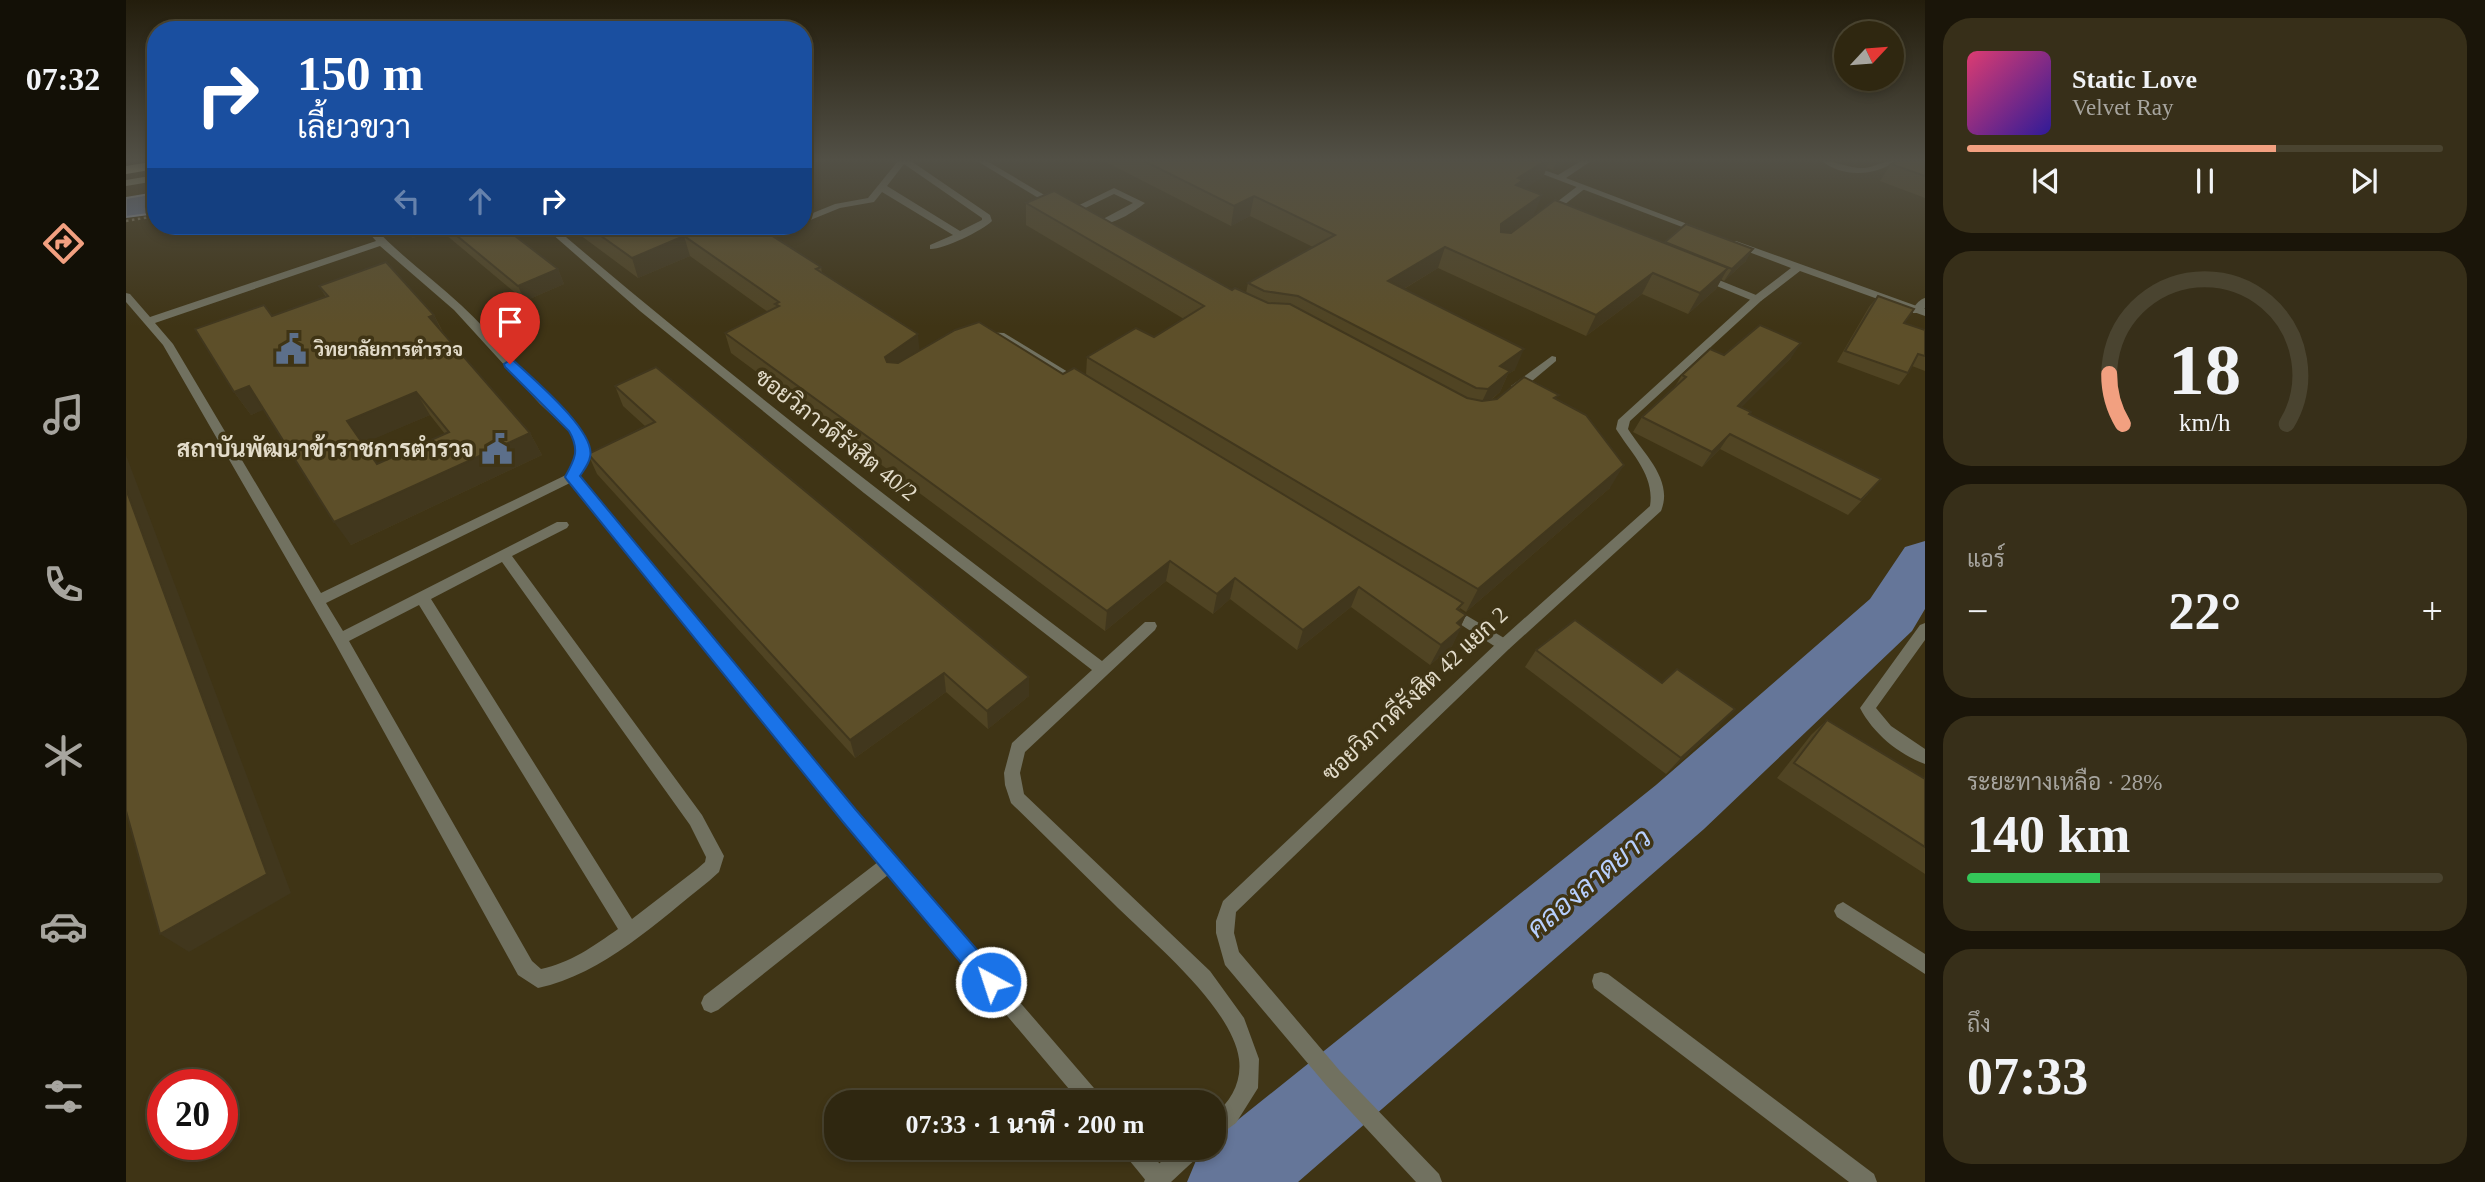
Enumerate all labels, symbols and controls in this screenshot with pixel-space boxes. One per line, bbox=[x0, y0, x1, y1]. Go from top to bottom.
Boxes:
north arrow bbox=[1834, 21, 1904, 91]
map controls bbox=[1834, 21, 1904, 91]
text: 150 m bbox=[297, 46, 424, 101]
icon: right bbox=[182, 49, 273, 140]
text: 07:32 bbox=[26, 61, 100, 97]
text: Static Love bbox=[2072, 65, 2197, 94]
text: Velvet Ray bbox=[2072, 95, 2174, 120]
text: เลี้ยวขวา bbox=[297, 109, 411, 145]
icon: previous bbox=[2027, 162, 2065, 200]
icon: pause bbox=[2186, 162, 2224, 200]
icon: next bbox=[2345, 162, 2383, 200]
icon: left bbox=[388, 182, 426, 220]
icon: ahead bbox=[461, 182, 499, 220]
icon: right bbox=[534, 182, 572, 220]
icon: directions bbox=[39, 219, 88, 268]
pin bbox=[480, 292, 540, 364]
icon: arrive bbox=[491, 303, 529, 341]
text: 18 bbox=[2169, 330, 2241, 411]
public building icon: วิทยาลัยการตำรวจ bbox=[274, 332, 308, 366]
place label: วิทยาลัยการตำรวจ bbox=[313, 338, 463, 360]
street label: ซอยวิภาวดีรังสิต 40/2 bbox=[750, 362, 924, 506]
icon: music bbox=[39, 390, 88, 439]
text: km/h bbox=[2179, 409, 2231, 436]
public building icon: สถาบันพัฒนาข้าราชการตำรวจ bbox=[480, 432, 514, 466]
place label: สถาบันพัฒนาข้าราชการตำรวจ bbox=[177, 433, 474, 462]
text: แอร์ bbox=[1967, 547, 2005, 572]
icon: phone bbox=[39, 560, 88, 609]
text: 22° bbox=[2169, 583, 2241, 640]
text: − bbox=[1967, 590, 1988, 632]
text: + bbox=[2422, 590, 2443, 632]
street label: ซอยวิภาวดีรังสิต 42 แยก 2 bbox=[1315, 600, 1513, 786]
icon: climate bbox=[39, 731, 88, 780]
text: ระยะทางเหลือ · 28% bbox=[1967, 770, 2162, 795]
text: 140 km bbox=[1967, 806, 2130, 863]
water label: คลองลาดยาว bbox=[1521, 822, 1657, 944]
icon: car bbox=[39, 902, 88, 951]
position arrow bbox=[954, 945, 1028, 1019]
text: ถึง bbox=[1967, 1012, 1991, 1037]
text: 07:33 bbox=[1967, 1048, 2088, 1105]
speed limit sign: 20 bbox=[147, 1069, 238, 1160]
icon: filters bbox=[39, 1072, 88, 1121]
text: 07:33 · 1 นาที · 200 m bbox=[906, 1110, 1144, 1139]

